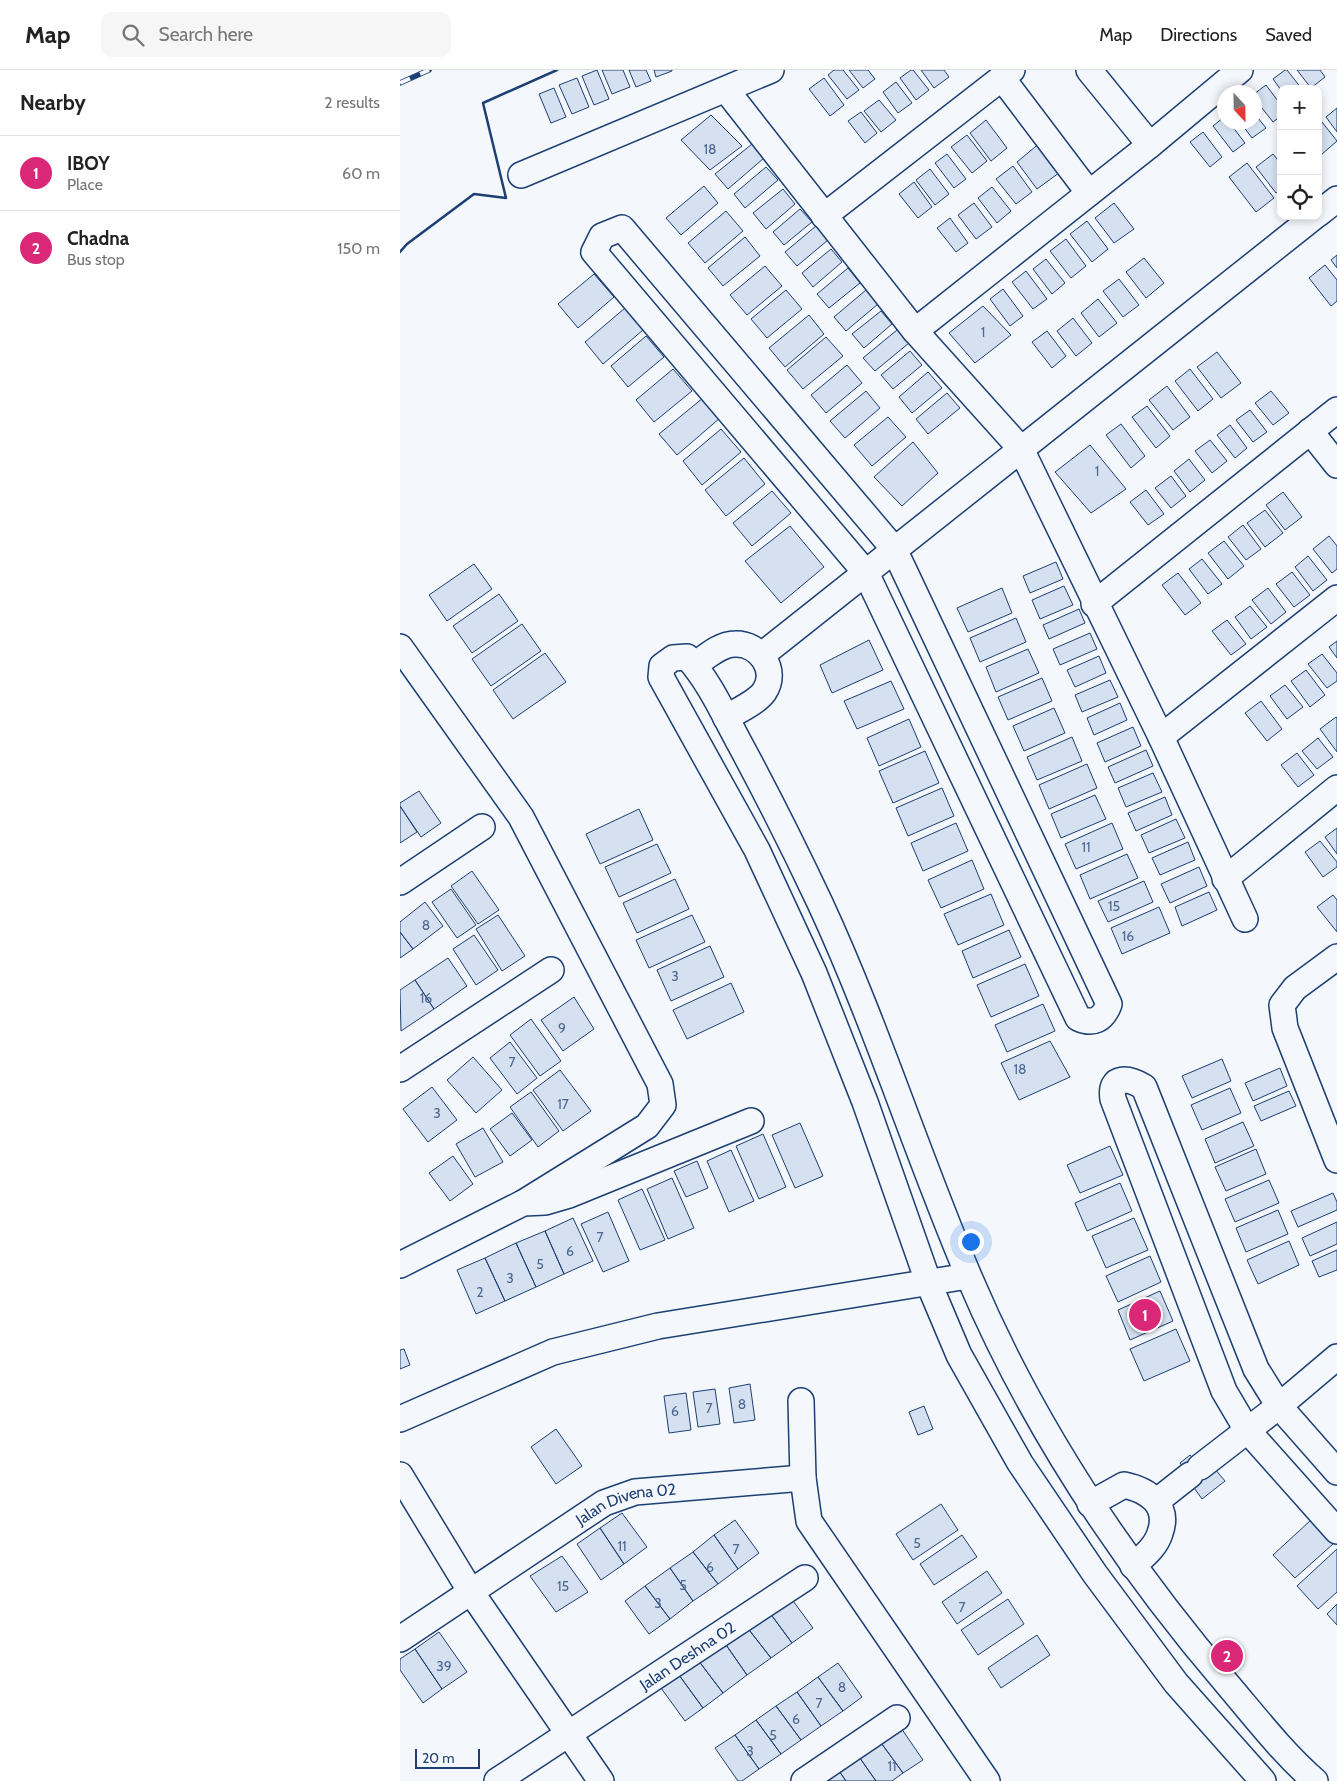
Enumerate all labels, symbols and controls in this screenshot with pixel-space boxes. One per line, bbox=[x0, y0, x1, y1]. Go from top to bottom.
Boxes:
search box bbox=[101, 12, 451, 57]
text: Map bbox=[25, 20, 71, 49]
icon: search bbox=[119, 21, 147, 49]
text: Search here bbox=[159, 23, 253, 46]
text: Map bbox=[1099, 24, 1132, 46]
text: Directions bbox=[1160, 24, 1237, 46]
text: Saved bbox=[1265, 24, 1312, 46]
north arrow bbox=[1217, 85, 1262, 130]
map controls bbox=[1277, 85, 1322, 220]
button: + bbox=[1277, 85, 1322, 130]
text: Nearby bbox=[20, 90, 86, 115]
text: 2 results bbox=[324, 93, 380, 112]
button: − bbox=[1277, 130, 1322, 175]
house number: 18 bbox=[703, 140, 717, 158]
text: IBOY bbox=[67, 152, 110, 175]
text: 1 bbox=[33, 164, 39, 183]
text: 60 m bbox=[342, 164, 380, 183]
text: Place bbox=[67, 175, 103, 194]
button: locate bbox=[1277, 175, 1322, 220]
text: Chadna bbox=[67, 227, 129, 250]
text: 2 bbox=[32, 239, 40, 258]
text: 150 m bbox=[337, 239, 380, 258]
text: Bus stop bbox=[67, 250, 125, 269]
house number: 1 bbox=[981, 323, 985, 341]
house number: 1 bbox=[1095, 462, 1099, 480]
house number: 11 bbox=[1081, 838, 1091, 856]
house number: 15 bbox=[1108, 897, 1120, 915]
house number: 8 bbox=[422, 916, 430, 934]
house number: 16 bbox=[1122, 927, 1134, 945]
house number: 3 bbox=[671, 967, 679, 985]
house number: 16 bbox=[420, 989, 432, 1007]
house number: 9 bbox=[558, 1019, 566, 1037]
house number: 7 bbox=[508, 1053, 516, 1071]
house number: 18 bbox=[1013, 1060, 1027, 1078]
house number: 17 bbox=[557, 1095, 569, 1113]
house number: 3 bbox=[433, 1104, 441, 1122]
house number: 7 bbox=[596, 1228, 604, 1246]
your location bbox=[958, 1229, 984, 1255]
house number: 6 bbox=[566, 1242, 574, 1260]
house number: 5 bbox=[536, 1255, 544, 1273]
house number: 3 bbox=[506, 1269, 514, 1287]
house number: 2 bbox=[476, 1283, 484, 1301]
pin: 1 bbox=[1129, 1296, 1161, 1334]
house number: 8 bbox=[738, 1395, 746, 1413]
house number: 7 bbox=[705, 1399, 713, 1417]
house number: 6 bbox=[671, 1402, 679, 1420]
street label: Jalan Divena 02 bbox=[571, 1480, 677, 1530]
house number: 5 bbox=[913, 1534, 921, 1552]
house number: 11 bbox=[617, 1537, 627, 1555]
house number: 7 bbox=[732, 1540, 740, 1558]
house number: 6 bbox=[706, 1558, 714, 1576]
house number: 5 bbox=[679, 1576, 687, 1594]
house number: 15 bbox=[557, 1577, 569, 1595]
house number: 3 bbox=[654, 1594, 662, 1612]
house number: 7 bbox=[958, 1598, 966, 1616]
street label: Jalan Deshna 02 bbox=[635, 1618, 739, 1695]
pin: 2 bbox=[1211, 1637, 1243, 1675]
house number: 39 bbox=[436, 1657, 452, 1675]
house number: 8 bbox=[838, 1678, 846, 1696]
house number: 7 bbox=[815, 1694, 823, 1712]
house number: 6 bbox=[792, 1710, 800, 1728]
house number: 5 bbox=[769, 1726, 777, 1744]
house number: 3 bbox=[746, 1742, 754, 1760]
scale bar bbox=[415, 1746, 480, 1769]
text: 20 m bbox=[422, 1749, 455, 1767]
house number: 11 bbox=[887, 1757, 897, 1775]

